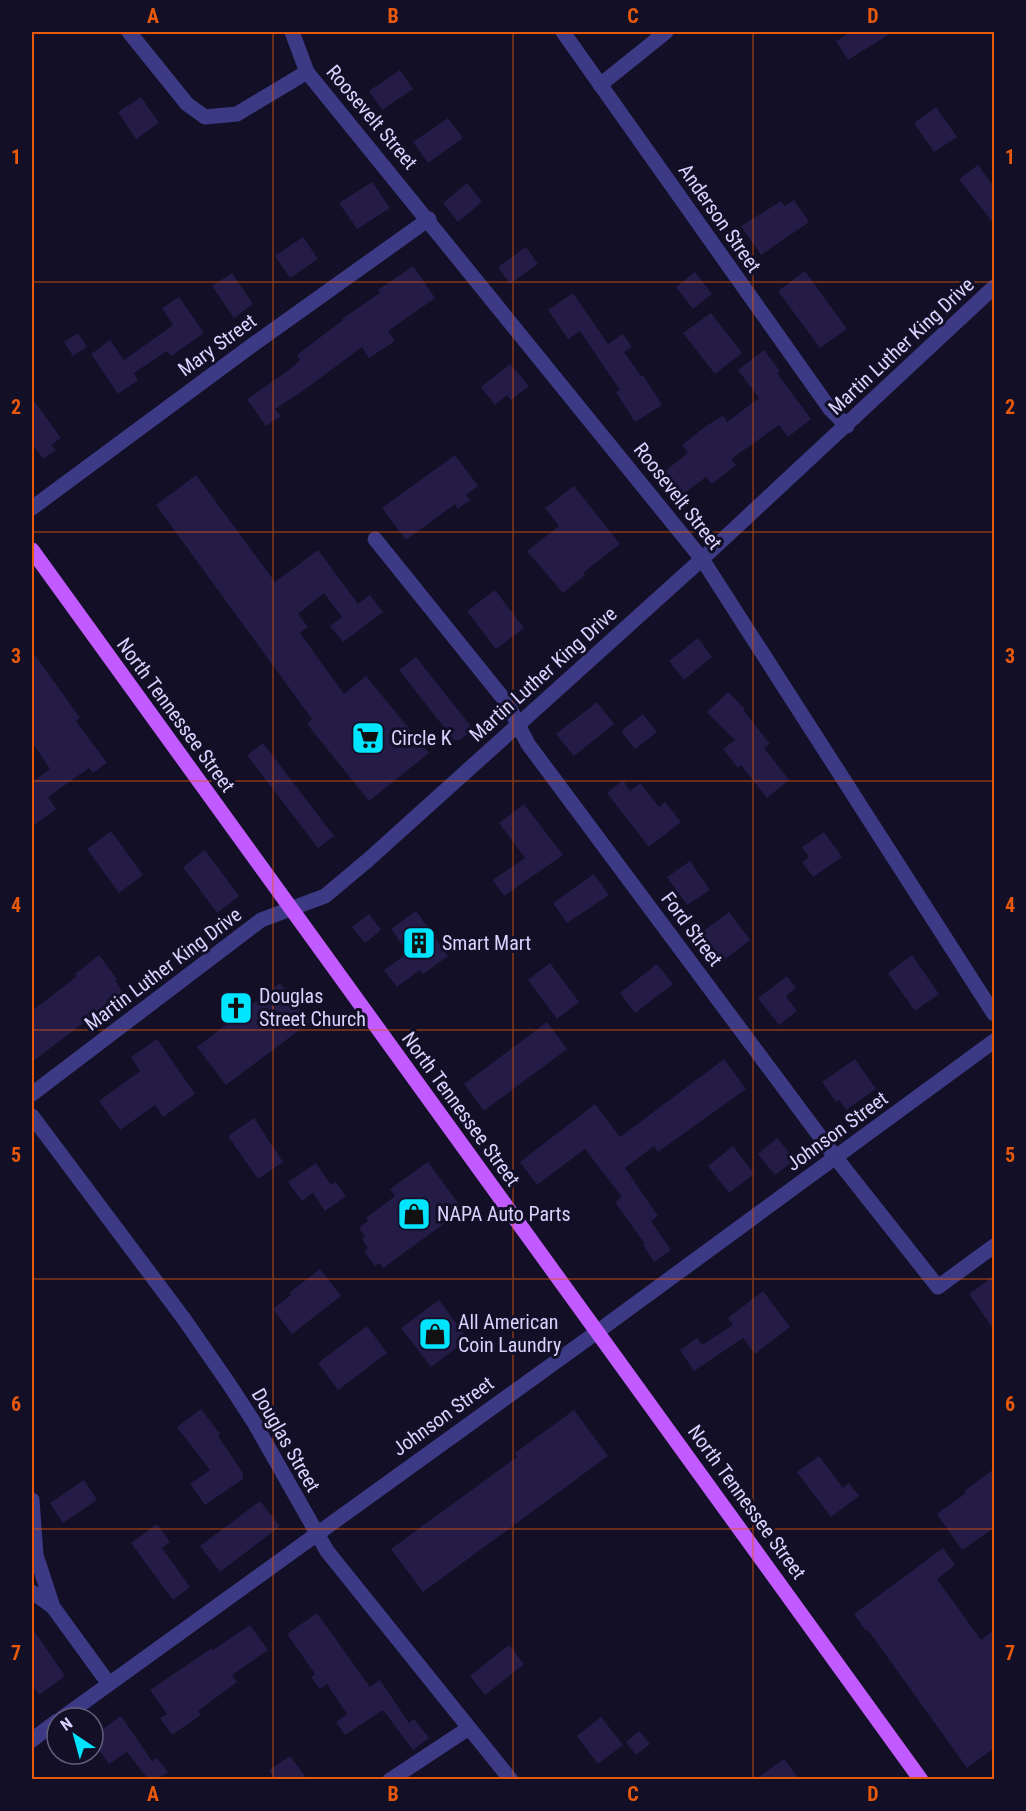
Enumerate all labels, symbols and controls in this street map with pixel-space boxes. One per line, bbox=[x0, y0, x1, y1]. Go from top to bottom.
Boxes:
text: A bbox=[147, 4, 159, 28]
text: B bbox=[387, 4, 399, 28]
text: C bbox=[627, 4, 639, 28]
text: D bbox=[867, 4, 879, 28]
street label: Roosevelt Street bbox=[321, 60, 423, 174]
text: 1 bbox=[11, 145, 21, 169]
text: 1 bbox=[1005, 145, 1015, 169]
street label: Anderson Street bbox=[674, 159, 766, 277]
street label: Martin Luther King Drive bbox=[823, 272, 979, 420]
street label: Mary Street bbox=[173, 309, 261, 381]
text: 2 bbox=[11, 395, 21, 419]
text: 2 bbox=[1005, 395, 1015, 419]
street label: Roosevelt Street bbox=[629, 438, 727, 554]
street label: Martin Luther King Drive bbox=[464, 602, 622, 746]
street label: North Tennessee Street bbox=[112, 633, 240, 797]
text: 3 bbox=[11, 644, 21, 668]
text: 3 bbox=[1005, 644, 1015, 668]
supermarket icon: Circle K bbox=[350, 720, 386, 756]
place label: Circle K bbox=[391, 726, 452, 750]
street label: Ford Street bbox=[656, 887, 728, 971]
text: 4 bbox=[11, 893, 21, 917]
text: 4 bbox=[1005, 893, 1015, 917]
street label: Martin Luther King Drive bbox=[80, 902, 246, 1036]
building icon: Smart Mart bbox=[401, 925, 437, 961]
place label: Smart Mart bbox=[442, 931, 531, 955]
place label: Douglas Street Church bbox=[259, 984, 366, 1031]
church icon: Douglas Street Church bbox=[218, 990, 254, 1026]
street label: North Tennessee Street bbox=[397, 1027, 525, 1191]
street label: Johnson Street bbox=[782, 1086, 892, 1176]
text: 5 bbox=[11, 1143, 21, 1167]
text: 5 bbox=[1005, 1143, 1015, 1167]
shop icon: NAPA Auto Parts bbox=[396, 1196, 432, 1232]
place label: NAPA Auto Parts bbox=[437, 1202, 571, 1226]
place label: All American Coin Laundry bbox=[458, 1310, 561, 1357]
shop icon: All American Coin Laundry bbox=[417, 1316, 453, 1352]
street label: Johnson Street bbox=[388, 1371, 498, 1461]
street label: Douglas Street bbox=[247, 1384, 325, 1496]
text: 6 bbox=[11, 1392, 21, 1416]
text: 6 bbox=[1005, 1392, 1015, 1416]
street label: North Tennessee Street bbox=[683, 1420, 811, 1584]
text: 7 bbox=[11, 1641, 21, 1665]
text: 7 bbox=[1005, 1641, 1015, 1665]
north arrow bbox=[45, 1706, 105, 1766]
text: N bbox=[57, 1714, 76, 1735]
text: A bbox=[147, 1782, 159, 1806]
text: B bbox=[387, 1782, 399, 1806]
text: C bbox=[627, 1782, 639, 1806]
text: D bbox=[867, 1782, 879, 1806]

